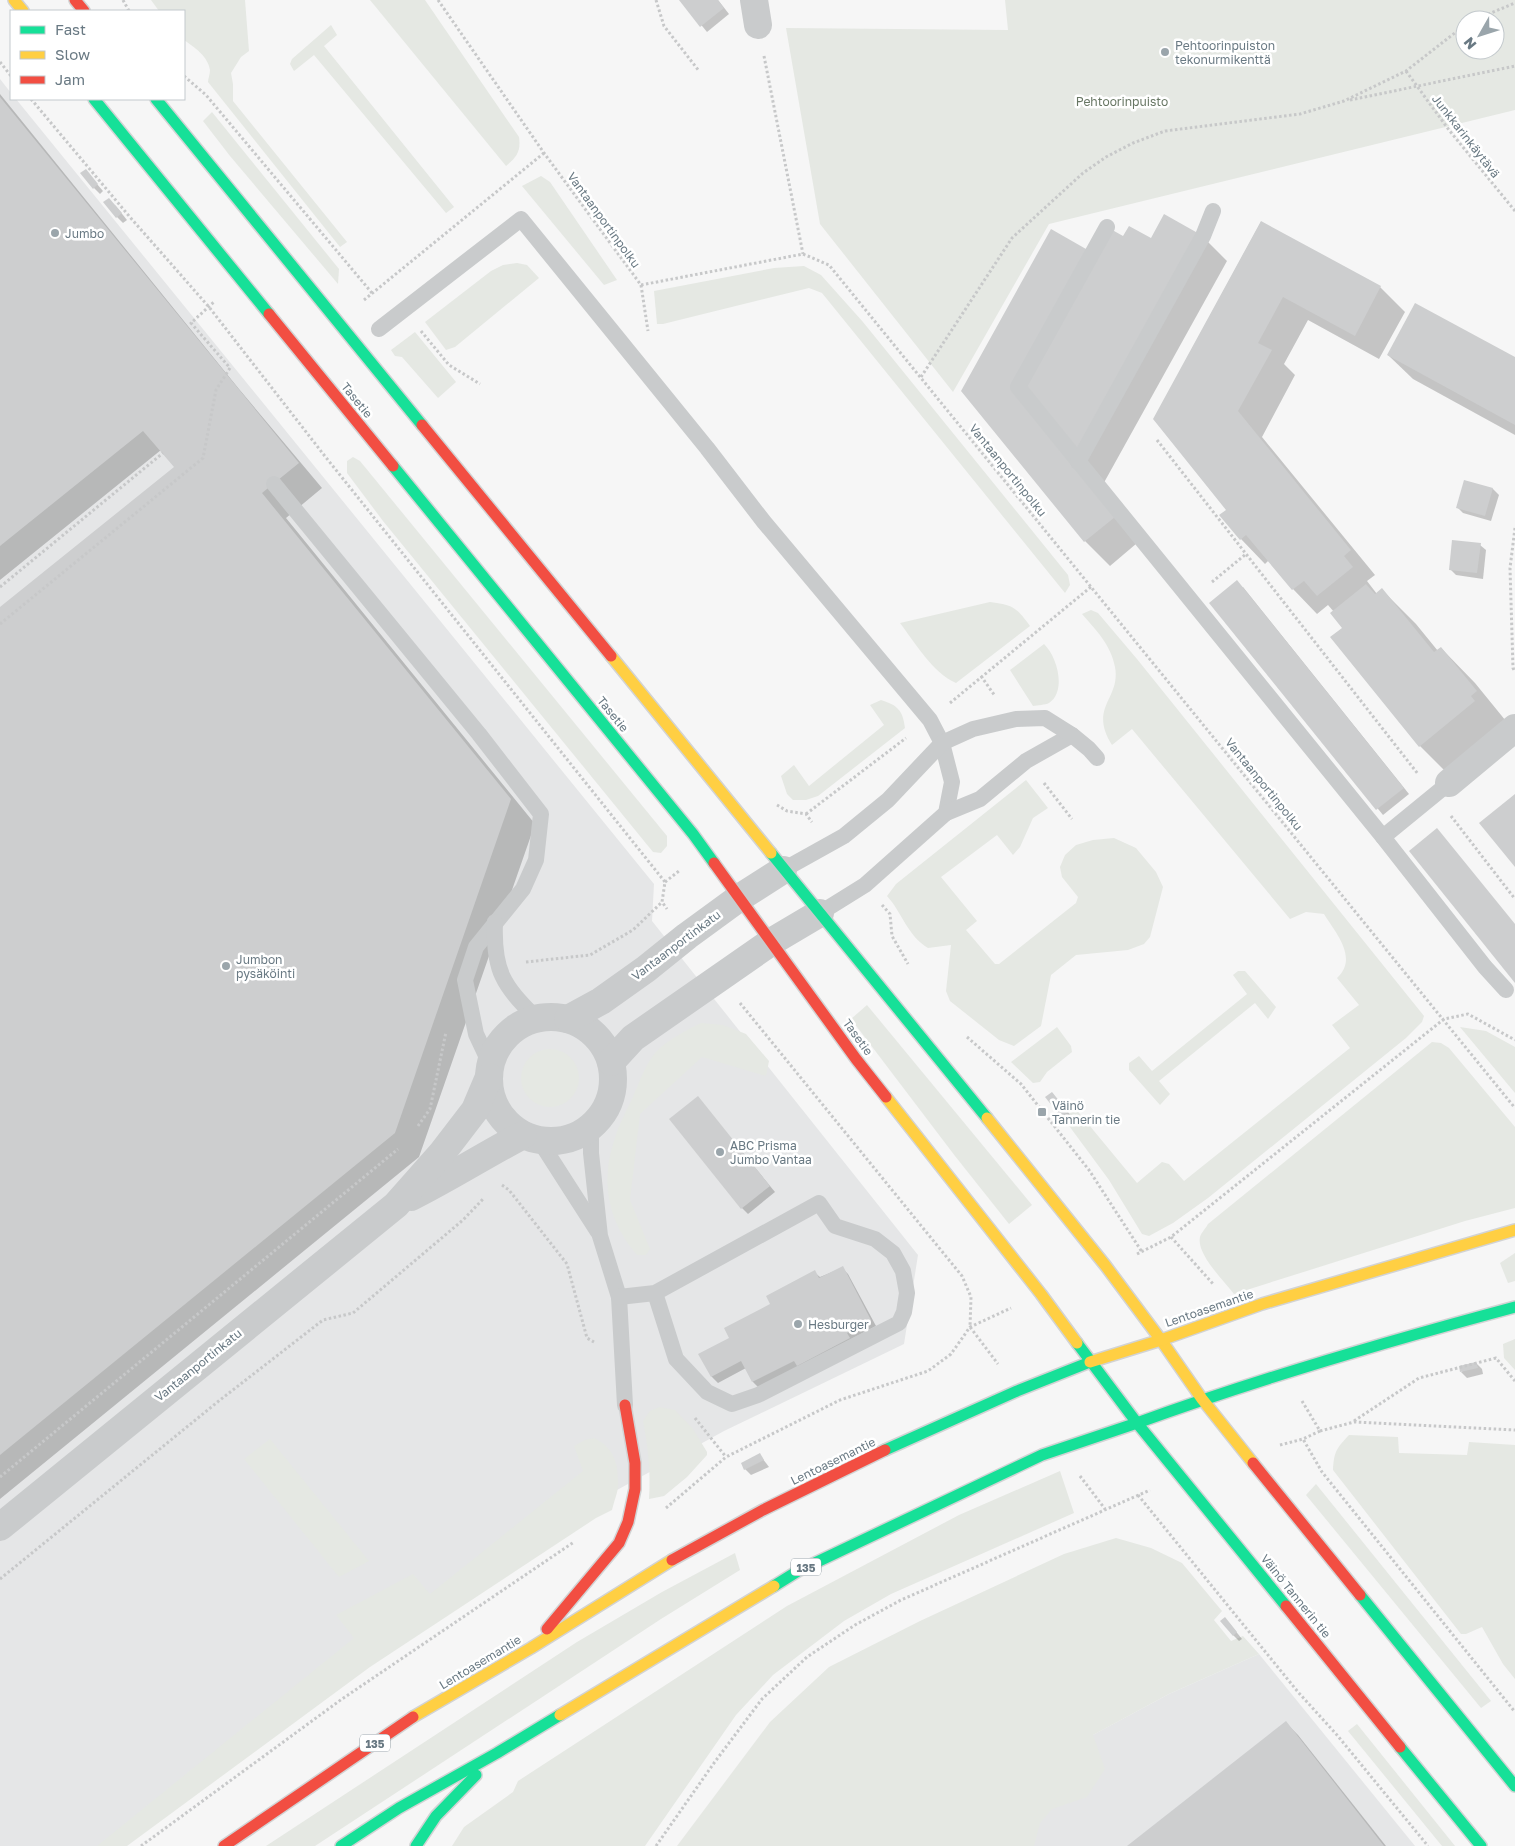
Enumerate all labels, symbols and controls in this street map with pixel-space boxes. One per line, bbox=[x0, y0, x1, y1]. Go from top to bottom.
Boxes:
legend bbox=[10, 10, 185, 100]
north arrow bbox=[1455, 10, 1505, 60]
text: Fast bbox=[55, 20, 86, 38]
text: N bbox=[1460, 34, 1479, 53]
place label: Pehtoorinpuiston tekonurmikenttä bbox=[1175, 38, 1275, 67]
text: Slow bbox=[55, 45, 90, 63]
marker: Pehtoorinpuiston tekonurmikenttä bbox=[1159, 46, 1171, 58]
text: Jam bbox=[55, 70, 85, 88]
street label: Junkkarinkäytävä bbox=[1429, 91, 1503, 181]
park label: Pehtoorinpuisto bbox=[1076, 94, 1168, 109]
street label: Vantaanportinpolku bbox=[564, 169, 644, 271]
place label: Jumbo bbox=[65, 226, 104, 241]
marker: Jumbo bbox=[49, 227, 61, 239]
street label: Tasetie bbox=[338, 379, 376, 421]
street label: Vantaanportinpolku bbox=[966, 421, 1050, 519]
street label: Tasetie bbox=[594, 693, 632, 735]
street label: Vantaanportinpolku bbox=[1222, 735, 1306, 833]
street label: Vantaanportinkatu bbox=[629, 907, 723, 983]
place label: Jumbon pysäköinti bbox=[236, 952, 295, 981]
marker: Jumbon pysäköinti bbox=[220, 960, 232, 972]
street label: Tasetie bbox=[840, 1016, 876, 1058]
place label: Väinö Tannerin tie bbox=[1052, 1098, 1120, 1127]
marker: Väinö Tannerin tie bbox=[1036, 1106, 1048, 1118]
place label: ABC Prisma Jumbo Vantaa bbox=[730, 1138, 812, 1167]
marker: ABC Prisma Jumbo Vantaa bbox=[714, 1146, 726, 1158]
street label: Lentoasemantie bbox=[1163, 1286, 1255, 1330]
place label: Hesburger bbox=[808, 1317, 869, 1332]
marker: Hesburger bbox=[792, 1318, 804, 1330]
street label: Vantaanportinkatu bbox=[152, 1325, 244, 1405]
street label: Lentoasemantie bbox=[788, 1434, 878, 1488]
street label: Väinö Tannerin tie bbox=[1258, 1551, 1334, 1641]
road number: 135 bbox=[791, 1558, 821, 1575]
street label: Lentoasemantie bbox=[436, 1632, 524, 1692]
road number: 135 bbox=[360, 1735, 390, 1752]

